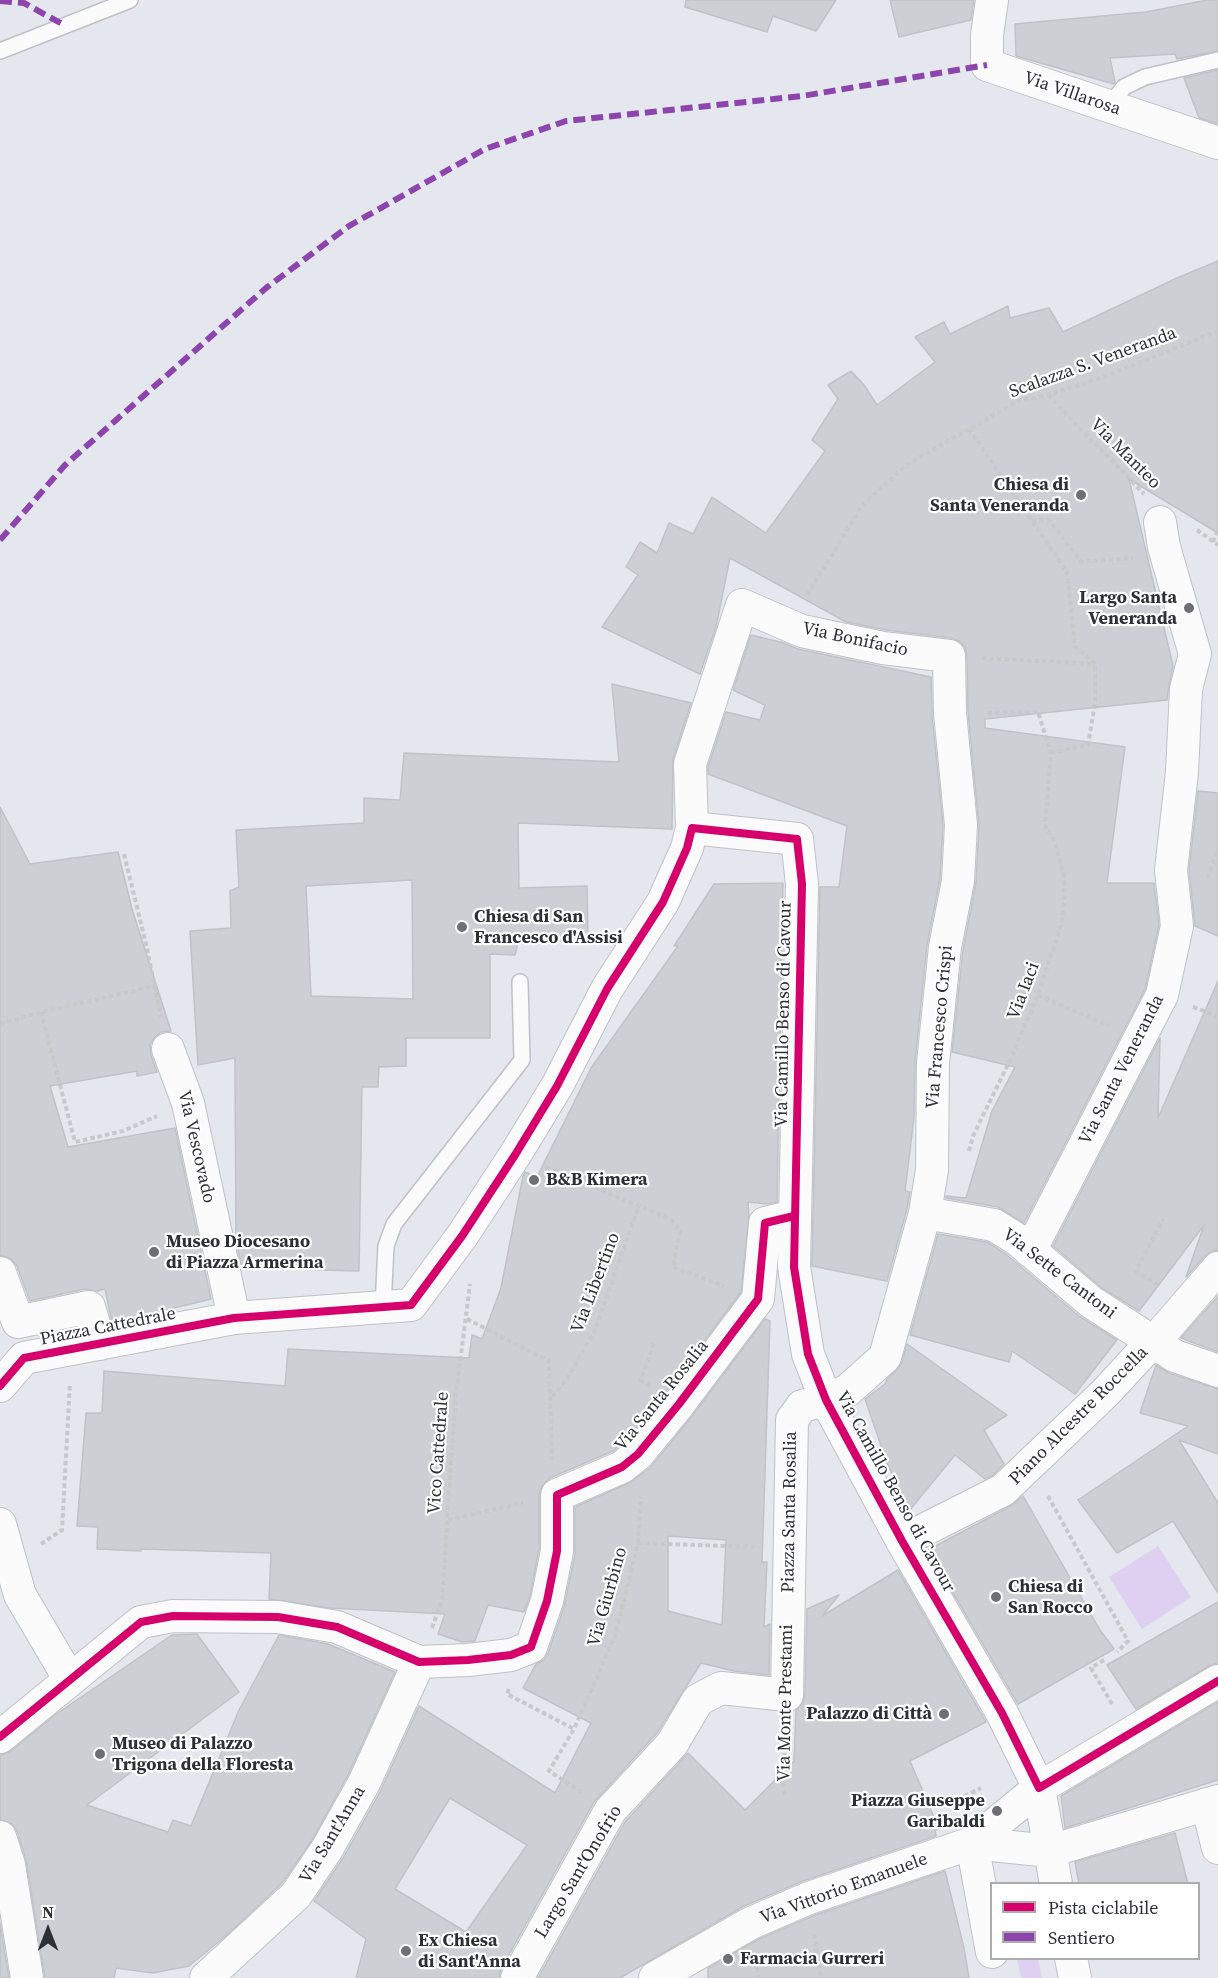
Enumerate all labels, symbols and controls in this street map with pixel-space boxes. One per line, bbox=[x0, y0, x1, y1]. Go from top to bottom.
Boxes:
street label: Via Villarosa bbox=[1021, 67, 1123, 121]
street label: Scalazza S. Veneranda bbox=[1006, 323, 1180, 403]
street label: Via Manteo bbox=[1085, 414, 1165, 494]
place label: Chiesa di Santa Veneranda bbox=[930, 474, 1069, 516]
marker: Chiesa di Santa Veneranda bbox=[1074, 488, 1088, 502]
place label: Largo Santa Veneranda bbox=[1079, 587, 1177, 630]
marker: Largo Santa Veneranda bbox=[1182, 601, 1196, 615]
street label: Via Bonifacio bbox=[800, 618, 910, 662]
street label: Via Camillo Benso di Cavour bbox=[771, 900, 797, 1128]
place label: Chiesa di San Francesco d'Assisi bbox=[474, 906, 623, 948]
marker: Chiesa di San Francesco d'Assisi bbox=[455, 920, 469, 934]
street label: Via Francesco Crispi bbox=[922, 944, 958, 1110]
street label: Via Iaci bbox=[1003, 959, 1045, 1023]
street label: Via Santa Veneranda bbox=[1075, 991, 1169, 1149]
street label: Via Vescovado bbox=[173, 1089, 219, 1205]
place label: B&B Kimera bbox=[546, 1169, 648, 1191]
marker: B&B Kimera bbox=[527, 1173, 541, 1187]
street label: Via Sette Cantoni bbox=[998, 1224, 1120, 1324]
street label: Via Libertino bbox=[567, 1230, 625, 1336]
place label: Museo Diocesano di Piazza Armerina bbox=[166, 1231, 323, 1274]
marker: Museo Diocesano di Piazza Armerina bbox=[147, 1245, 161, 1259]
street label: Piazza Cattedrale bbox=[38, 1303, 178, 1351]
street label: Via Santa Rosalia bbox=[611, 1336, 713, 1456]
street label: Piano Alcestre Roccella bbox=[1005, 1342, 1153, 1490]
street label: Via Camillo Benso di Cavour bbox=[831, 1388, 959, 1596]
street label: Vico Cattedrale bbox=[424, 1391, 454, 1515]
street label: Piazza Santa Rosalia bbox=[778, 1431, 802, 1593]
street label: Via Giurbino bbox=[584, 1545, 632, 1649]
place label: Chiesa di San Rocco bbox=[1008, 1576, 1093, 1618]
marker: Chiesa di San Rocco bbox=[989, 1590, 1003, 1604]
street label: Via Monte Prestami bbox=[774, 1624, 798, 1782]
place label: Palazzo di Città bbox=[806, 1703, 932, 1725]
marker: Palazzo di Città bbox=[937, 1707, 951, 1721]
place label: Museo di Palazzo Trigona della Floresta bbox=[112, 1733, 293, 1776]
marker: Museo di Palazzo Trigona della Floresta bbox=[93, 1747, 107, 1761]
street label: Via Sant'Anna bbox=[295, 1782, 371, 1888]
place label: Piazza Giuseppe Garibaldi bbox=[851, 1790, 985, 1832]
street label: Largo Sant'Onofrio bbox=[531, 1802, 627, 1942]
marker: Piazza Giuseppe Garibaldi bbox=[990, 1804, 1004, 1818]
street label: Via Vittorio Emanuele bbox=[757, 1849, 931, 1929]
legend bbox=[990, 1882, 1200, 1960]
text: Pista ciclabile bbox=[1048, 1895, 1159, 1920]
north arrow bbox=[18, 1900, 78, 1960]
text: N bbox=[42, 1901, 54, 1923]
text: Sentiero bbox=[1048, 1925, 1115, 1950]
place label: Ex Chiesa di Sant'Anna bbox=[418, 1930, 521, 1972]
marker: Ex Chiesa di Sant'Anna bbox=[399, 1944, 413, 1958]
place label: Farmacia Gurreri bbox=[740, 1948, 884, 1970]
marker: Farmacia Gurreri bbox=[721, 1952, 735, 1966]

